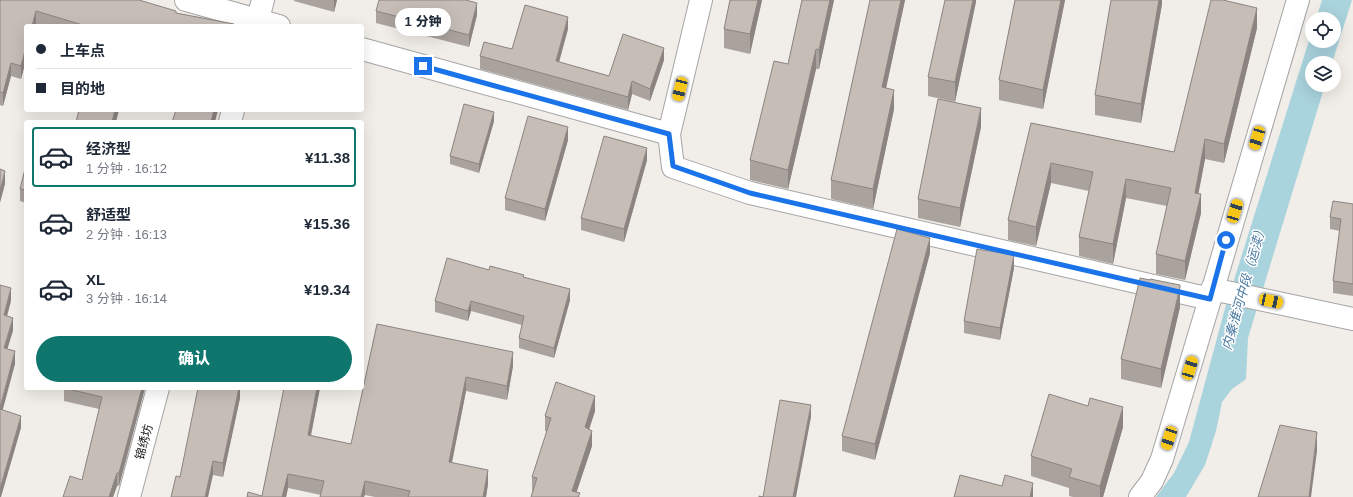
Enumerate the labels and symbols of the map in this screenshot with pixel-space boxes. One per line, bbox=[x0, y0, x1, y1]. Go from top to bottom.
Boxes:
callout: 1 分钟 bbox=[395, 8, 451, 36]
route end bbox=[414, 57, 432, 75]
car bbox=[671, 76, 689, 102]
car bbox=[1248, 125, 1266, 151]
car bbox=[1226, 198, 1244, 224]
water label: 内秦淮河中段（运渎） bbox=[1219, 222, 1269, 352]
route start bbox=[1217, 231, 1235, 249]
car bbox=[1258, 293, 1284, 309]
car bbox=[1181, 355, 1199, 381]
street label: 锦绣坊 bbox=[133, 423, 155, 461]
car bbox=[1160, 425, 1178, 451]

